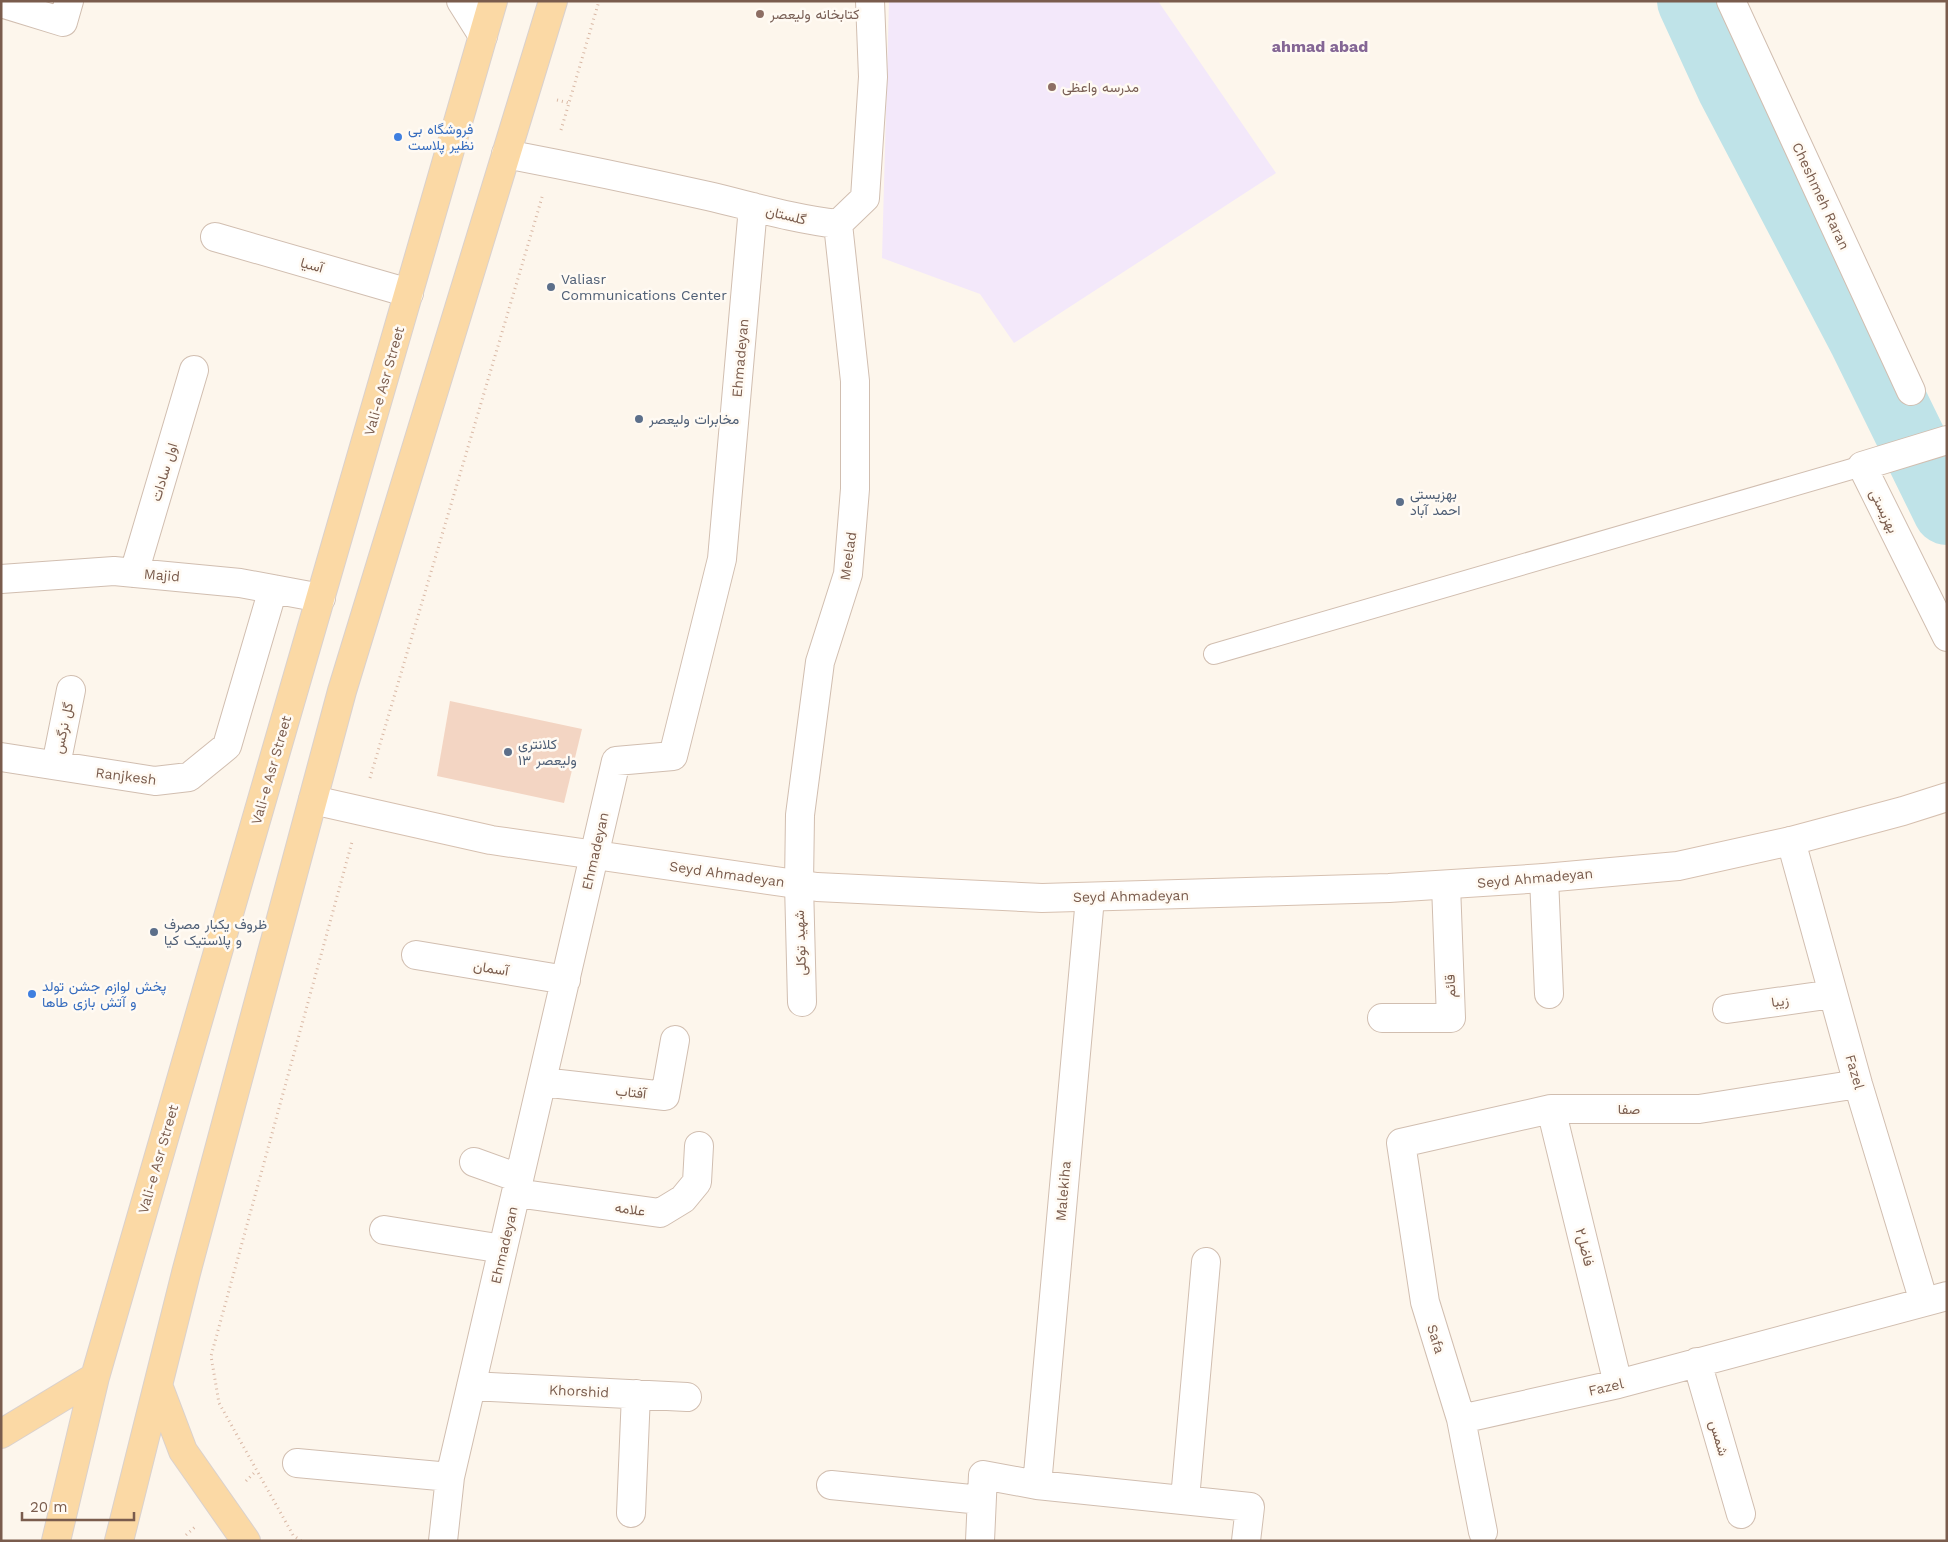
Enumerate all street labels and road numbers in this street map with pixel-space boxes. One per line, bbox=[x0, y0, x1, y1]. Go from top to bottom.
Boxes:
street label: Cheshmeh Raran bbox=[1789, 140, 1853, 252]
street label: گلستان bbox=[764, 202, 808, 229]
street label: آسیا bbox=[299, 254, 327, 276]
street label: Ehmadeyan bbox=[729, 318, 751, 398]
street label: Vali-e Asr Street bbox=[361, 325, 407, 437]
street label: اول سادات bbox=[148, 441, 182, 504]
street label: بهزیستی bbox=[1866, 486, 1901, 536]
street label: Meelad bbox=[837, 531, 859, 581]
street label: Majid bbox=[143, 565, 181, 585]
street label: گل نرگس bbox=[50, 701, 77, 755]
street label: Vali-e Asr Street bbox=[248, 714, 294, 826]
street label: Ranjkesh bbox=[95, 764, 157, 788]
street label: Ehmadeyan bbox=[578, 811, 612, 891]
street label: Seyd Ahmadeyan bbox=[668, 858, 786, 890]
street label: Seyd Ahmadeyan bbox=[1476, 865, 1594, 891]
street label: Seyd Ahmadeyan bbox=[1073, 887, 1189, 905]
street label: شهید توکلی bbox=[791, 910, 810, 976]
street label: آسمان bbox=[472, 957, 511, 980]
street label: قائم bbox=[1442, 974, 1459, 998]
street label: زیبا bbox=[1770, 992, 1790, 1011]
street label: Fazel bbox=[1842, 1053, 1868, 1092]
street label: آفتاب bbox=[615, 1082, 649, 1103]
street label: صفا bbox=[1618, 1101, 1640, 1117]
street label: Vali-e Asr Street bbox=[135, 1103, 181, 1215]
street label: Malekiha bbox=[1052, 1160, 1074, 1222]
street label: علامه bbox=[614, 1199, 646, 1219]
street label: Ehmadeyan bbox=[487, 1205, 521, 1285]
street label: فاضل۲ bbox=[1572, 1226, 1597, 1268]
street label: Safa bbox=[1424, 1322, 1448, 1356]
street label: Fazel bbox=[1587, 1375, 1626, 1399]
street label: Khorshid bbox=[549, 1381, 609, 1401]
street label: شمس bbox=[1705, 1418, 1732, 1458]

